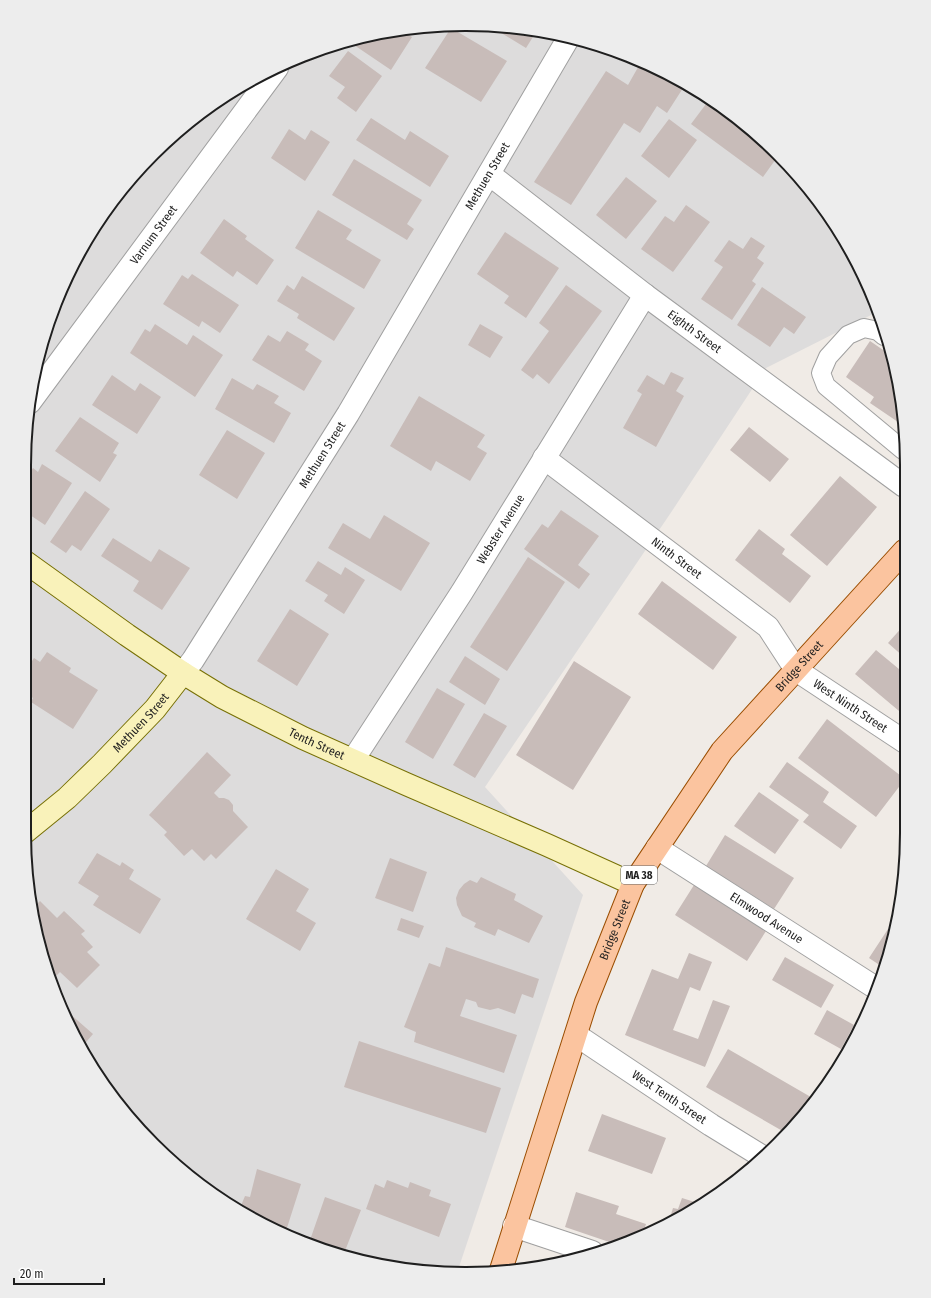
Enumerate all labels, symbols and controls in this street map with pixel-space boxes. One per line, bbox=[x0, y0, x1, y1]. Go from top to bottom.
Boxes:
street label: Methuen Street bbox=[462, 140, 513, 212]
street label: Varnum Street bbox=[127, 202, 180, 267]
street label: Eighth Street bbox=[665, 307, 724, 356]
street label: Methuen Street bbox=[296, 419, 348, 490]
street label: Webster Avenue bbox=[474, 492, 527, 567]
street label: Ninth Street bbox=[649, 535, 704, 581]
street label: Bridge Street bbox=[773, 638, 826, 694]
street label: West Ninth Street bbox=[811, 676, 890, 735]
street label: Methuen Street bbox=[110, 690, 172, 755]
street label: Tenth Street bbox=[286, 725, 347, 763]
road number: MA 38 bbox=[621, 866, 657, 884]
street label: Elmwood Avenue bbox=[727, 890, 806, 947]
street label: Bridge Street bbox=[596, 897, 633, 962]
street label: West Tenth Street bbox=[629, 1067, 709, 1127]
scale bar bbox=[14, 1260, 104, 1286]
text: 20 m bbox=[20, 1267, 44, 1281]

